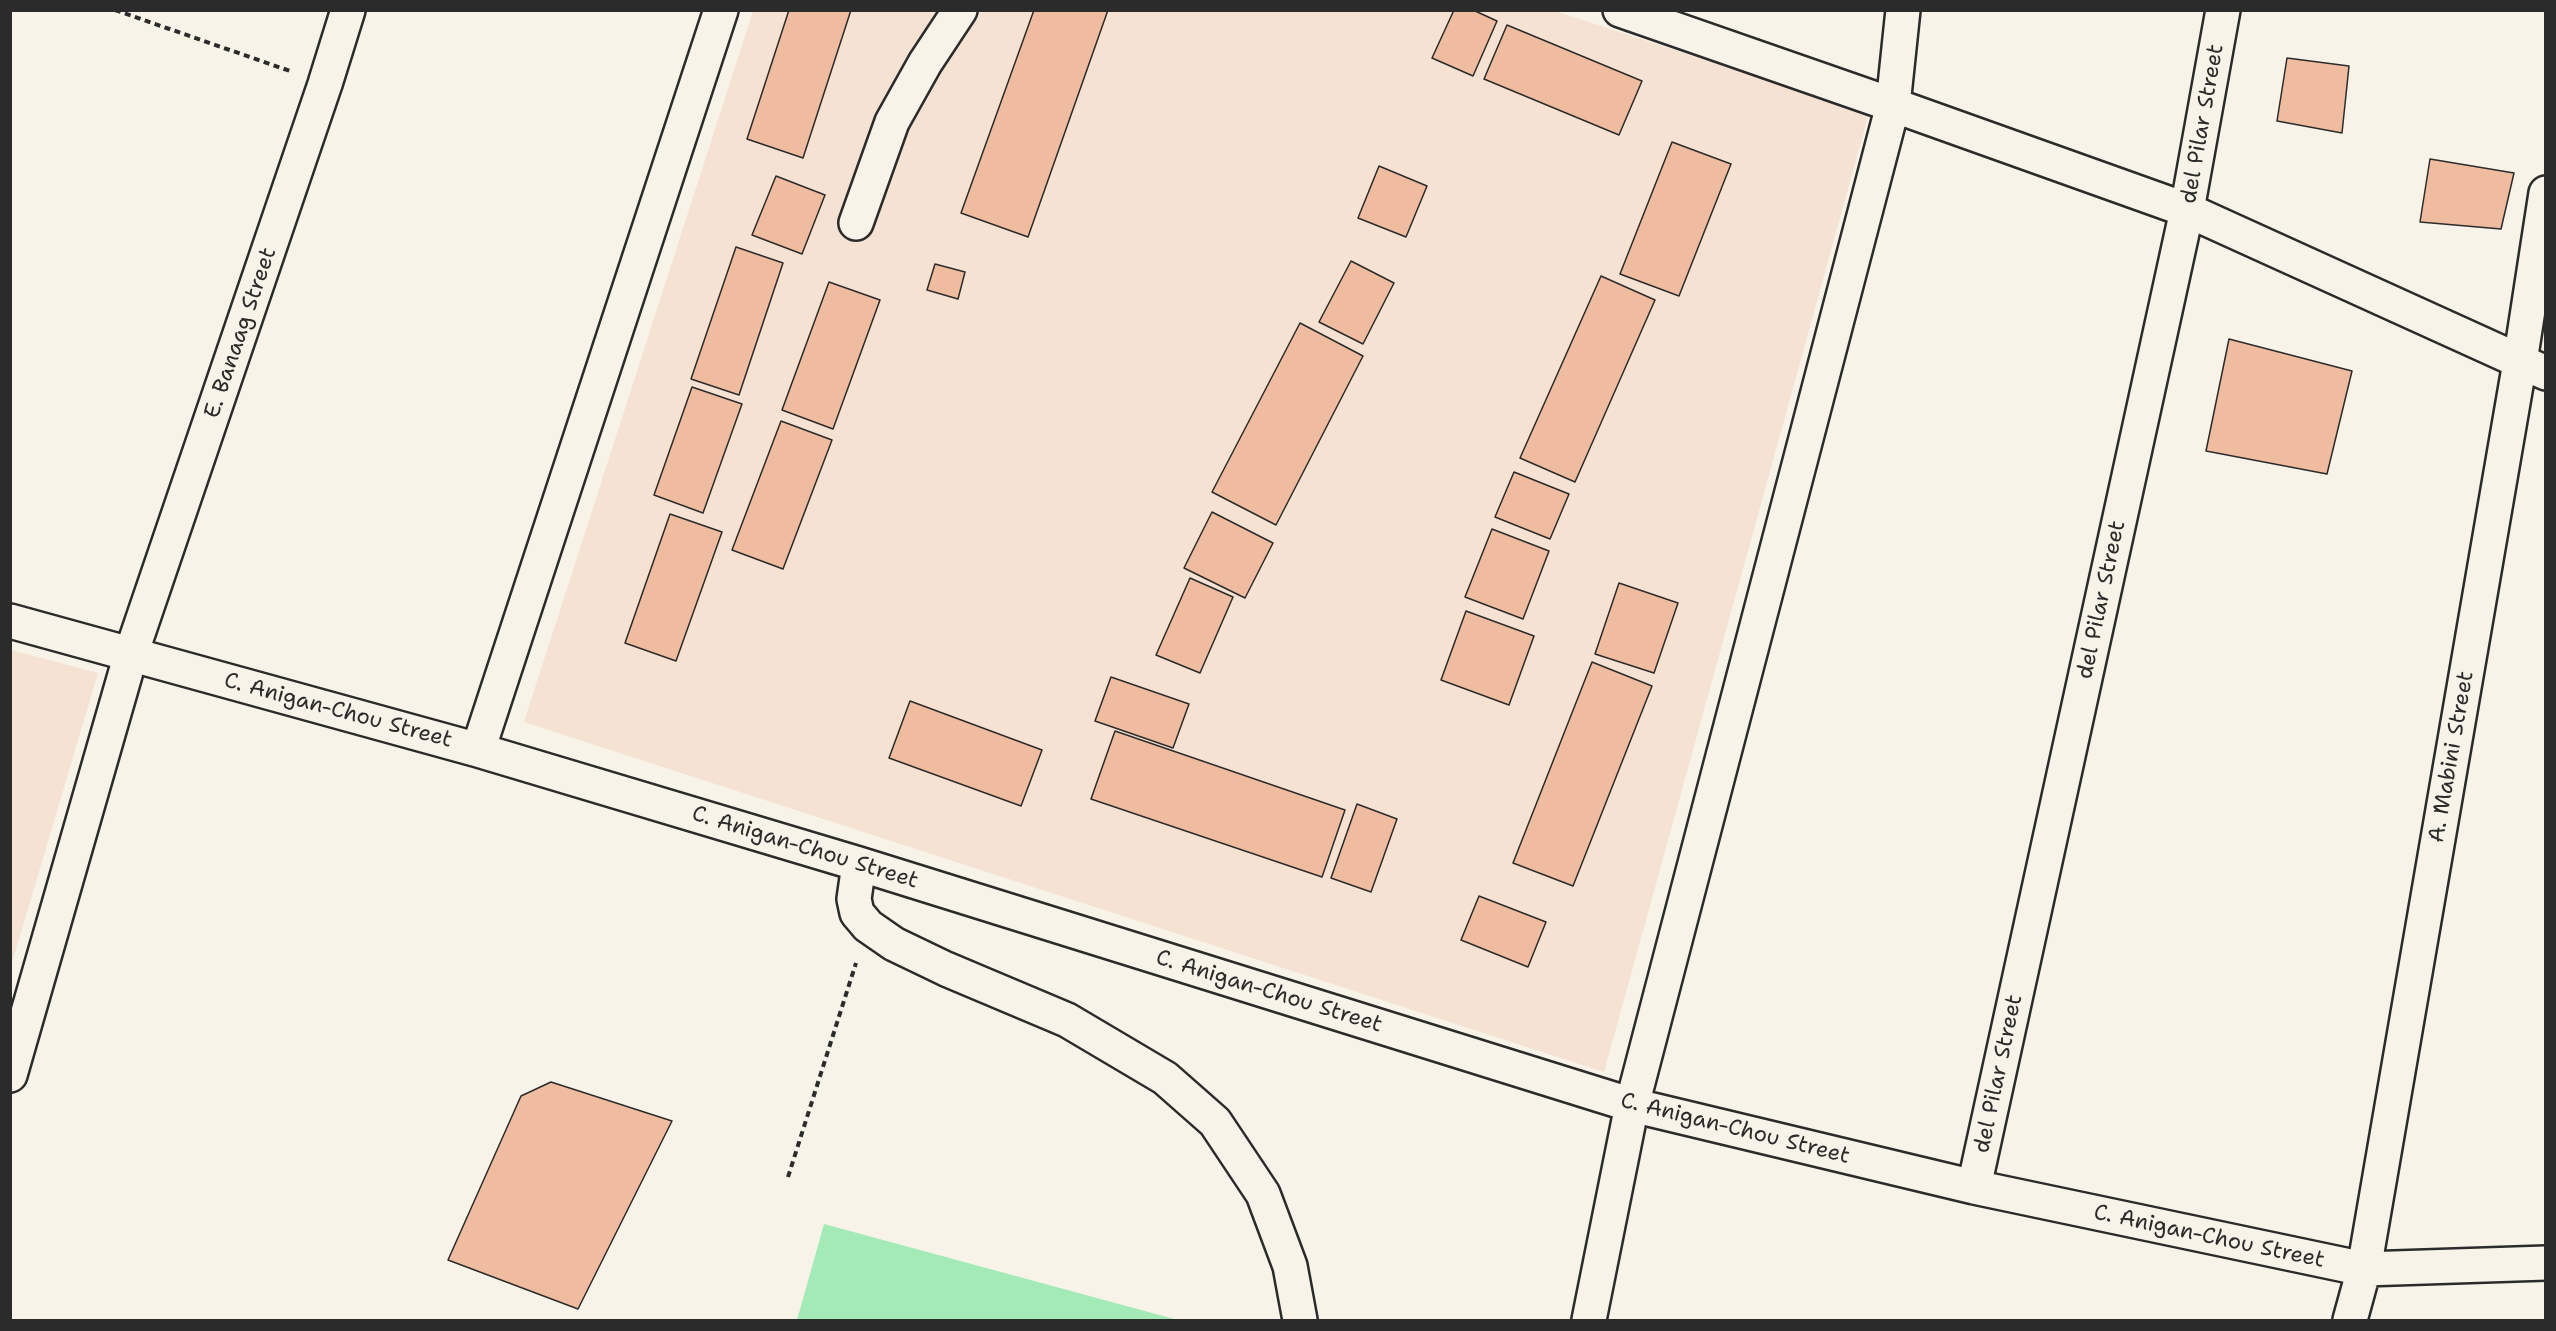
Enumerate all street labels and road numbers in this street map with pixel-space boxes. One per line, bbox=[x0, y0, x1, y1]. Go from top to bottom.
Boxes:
street label: del Pilar Street bbox=[2176, 42, 2230, 206]
street label: E. Banaag Street bbox=[199, 244, 283, 422]
street label: del Pilar Street bbox=[2072, 518, 2132, 682]
street label: C. Anigan-Chou Street bbox=[221, 668, 455, 754]
street label: A. Mabini Street bbox=[2424, 669, 2480, 845]
street label: C. Anigan-Chou Street bbox=[689, 801, 921, 895]
street label: C. Anigan-Chou Street bbox=[1153, 945, 1385, 1039]
street label: del Pilar Street bbox=[1969, 992, 2029, 1156]
street label: C. Anigan-Chou Street bbox=[1618, 1088, 1852, 1170]
street label: C. Anigan-Chou Street bbox=[2091, 1200, 2327, 1274]

